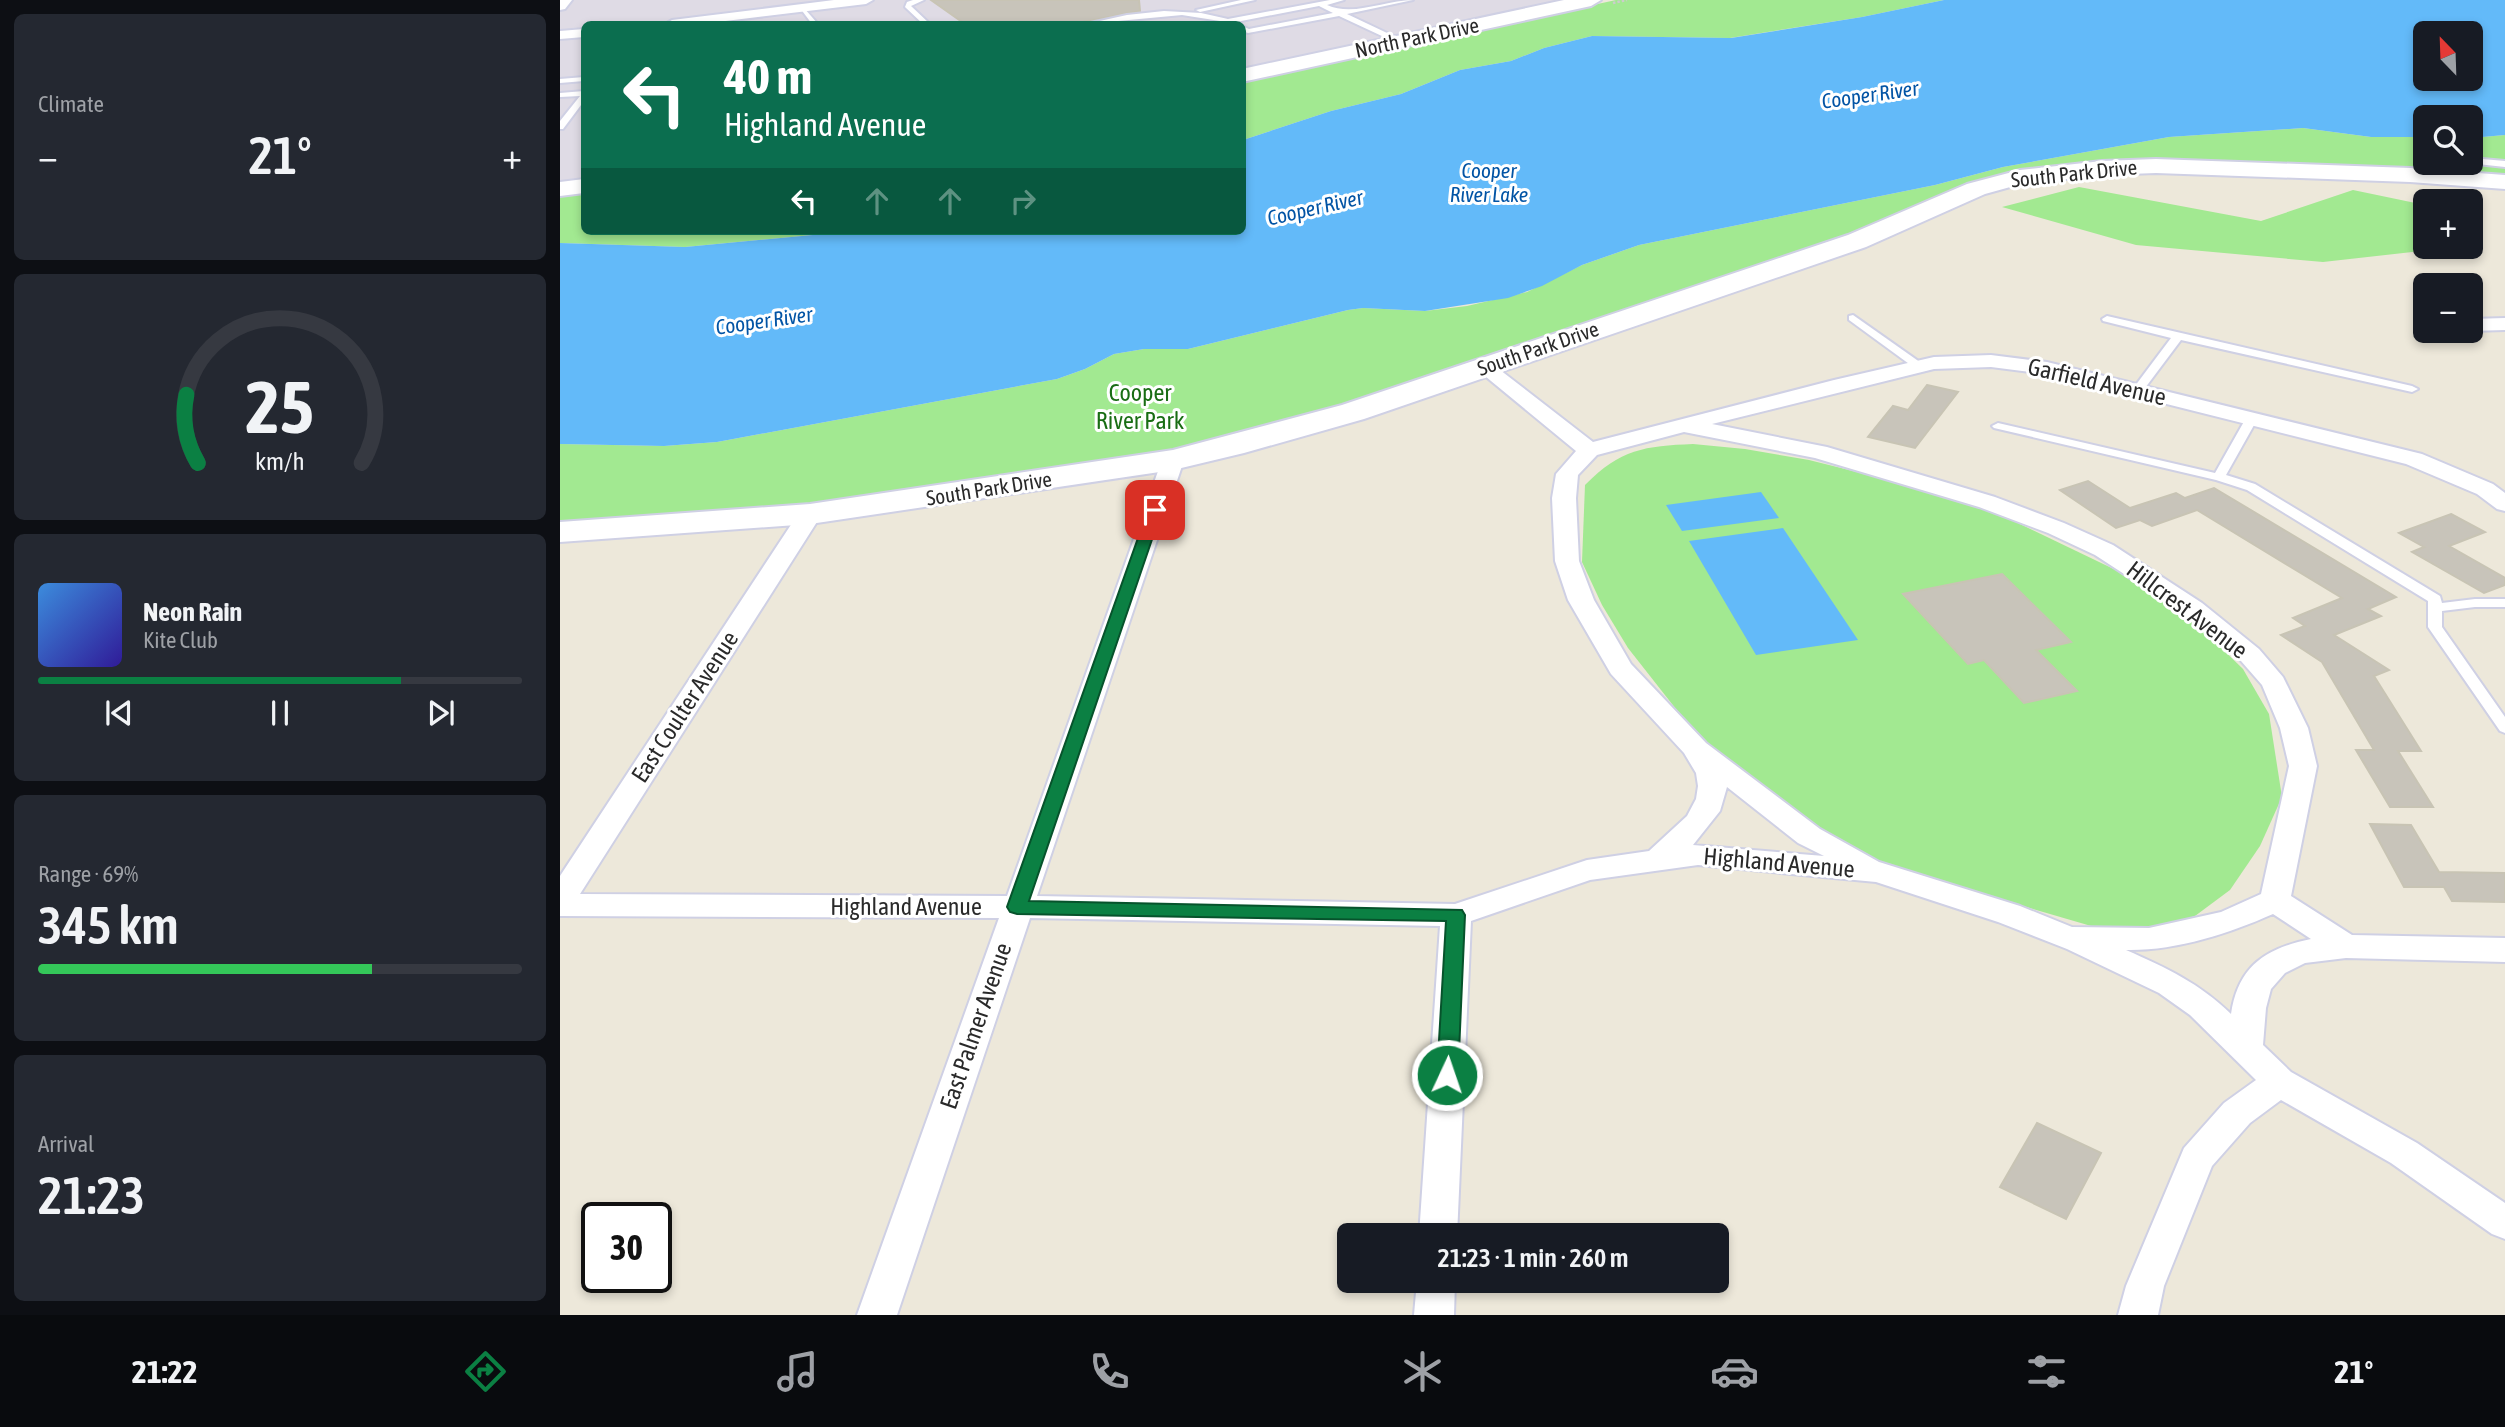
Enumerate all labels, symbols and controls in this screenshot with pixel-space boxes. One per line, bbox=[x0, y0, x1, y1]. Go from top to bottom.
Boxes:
street label: North Park Drive bbox=[1353, 12, 1481, 62]
north arrow bbox=[2413, 21, 2483, 91]
map controls bbox=[2413, 21, 2483, 343]
text: 40 m bbox=[724, 48, 812, 104]
icon: left bbox=[609, 49, 700, 140]
water label: Cooper River bbox=[1820, 75, 1920, 113]
text: Climate bbox=[38, 91, 104, 117]
button: search bbox=[2413, 105, 2483, 175]
text: Highland Avenue bbox=[724, 106, 926, 143]
text: 21° bbox=[248, 125, 312, 185]
text: − bbox=[38, 134, 58, 177]
text: + bbox=[502, 134, 522, 177]
street label: South Park Drive bbox=[2010, 154, 2138, 192]
water label: Cooper River Lake bbox=[1450, 158, 1528, 206]
icon: left bbox=[785, 182, 823, 220]
icon: ahead bbox=[858, 182, 896, 220]
icon: ahead bbox=[931, 182, 969, 220]
icon: right bbox=[1004, 182, 1042, 220]
water label: Cooper River bbox=[1265, 184, 1366, 230]
button: + bbox=[2413, 189, 2483, 259]
button: − bbox=[2413, 273, 2483, 343]
water label: Cooper River bbox=[714, 301, 814, 339]
street label: South Park Drive bbox=[1474, 316, 1601, 380]
street label: Garfield Avenue bbox=[2025, 353, 2169, 411]
text: 25 bbox=[246, 366, 314, 449]
park label: Cooper River Park bbox=[1096, 379, 1185, 434]
text: km/h bbox=[255, 447, 305, 475]
street label: South Park Drive bbox=[924, 466, 1053, 510]
pin bbox=[1125, 480, 1185, 540]
icon: arrive bbox=[1136, 491, 1174, 529]
street label: Hillcrest Avenue bbox=[2122, 556, 2253, 664]
text: Neon Rain bbox=[143, 597, 242, 627]
street label: East Coulter Avenue bbox=[626, 626, 743, 787]
text: Kite Club bbox=[143, 627, 218, 653]
icon: previous bbox=[100, 694, 138, 732]
icon: pause bbox=[261, 694, 299, 732]
icon: next bbox=[422, 694, 460, 732]
street label: Highland Avenue bbox=[1702, 842, 1856, 883]
text: Range · 69% bbox=[38, 861, 138, 887]
street label: Highland Avenue bbox=[830, 893, 982, 920]
text: 345 km bbox=[38, 895, 179, 955]
street label: East Palmer Avenue bbox=[934, 939, 1017, 1112]
position arrow bbox=[1410, 1038, 1484, 1112]
text: Arrival bbox=[38, 1131, 94, 1157]
text: 21:23 bbox=[38, 1165, 145, 1225]
speed limit sign: 30 bbox=[581, 1202, 672, 1293]
text: 21:23 · 1 min · 260 m bbox=[1438, 1243, 1628, 1273]
icon: directions bbox=[461, 1347, 510, 1396]
icon: music bbox=[773, 1347, 822, 1396]
icon: phone bbox=[1085, 1347, 1134, 1396]
icon: climate bbox=[1398, 1347, 1447, 1396]
icon: car bbox=[1710, 1347, 1759, 1396]
icon: filters bbox=[2022, 1347, 2071, 1396]
text: 21:22 bbox=[132, 1353, 197, 1390]
text: 21° bbox=[2334, 1353, 2373, 1390]

